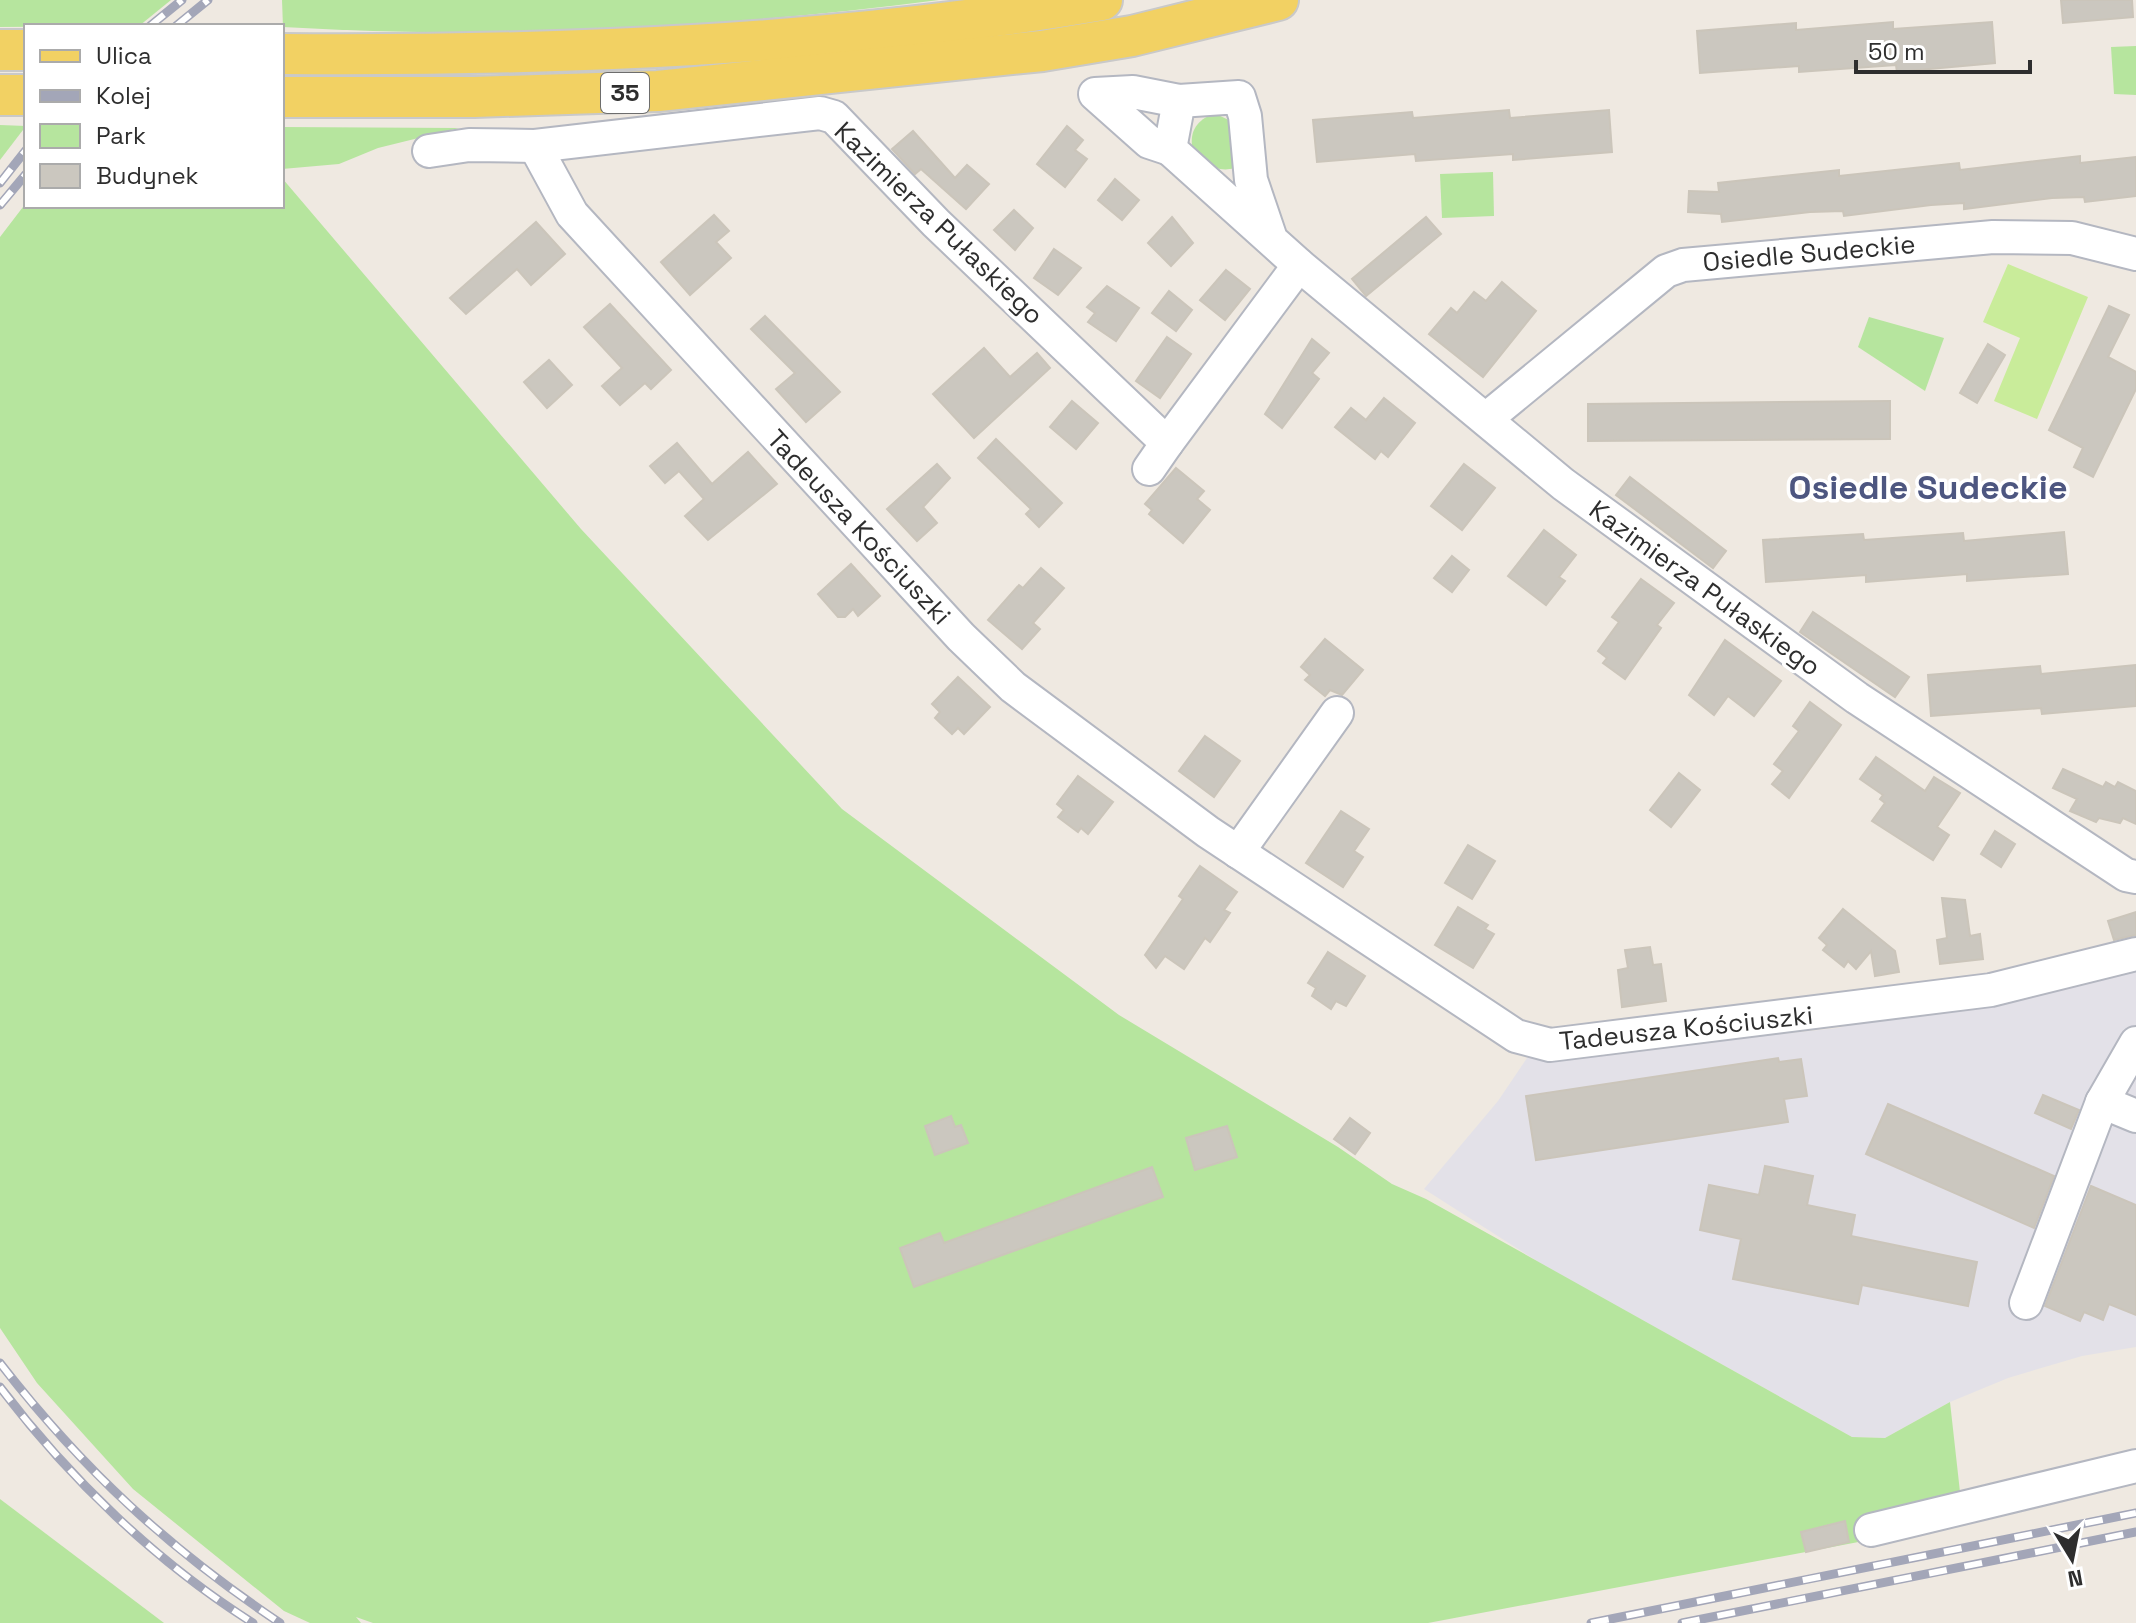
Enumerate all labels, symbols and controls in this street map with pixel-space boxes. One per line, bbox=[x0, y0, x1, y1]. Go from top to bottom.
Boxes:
legend bbox=[24, 24, 284, 208]
scale bar bbox=[1856, 24, 2030, 74]
text: 50 m bbox=[1868, 36, 1925, 67]
text: Ulica bbox=[96, 40, 152, 71]
road number: 35 bbox=[601, 73, 649, 113]
text: Kolej bbox=[96, 80, 151, 111]
street label: Kazimierza Pułaskiego bbox=[827, 114, 1051, 332]
text: Park bbox=[96, 120, 146, 151]
text: Budynek bbox=[96, 160, 199, 191]
street label: Osiedle Sudeckie bbox=[1701, 227, 1917, 279]
street label: Tadeusza Kościuszki bbox=[760, 422, 958, 632]
district label: Osiedle Sudeckie bbox=[1788, 466, 2068, 509]
street label: Kazimierza Pułaskiego bbox=[1583, 493, 1827, 683]
street label: Tadeusza Kościuszki bbox=[1557, 998, 1815, 1058]
north arrow bbox=[2032, 1519, 2112, 1599]
text: N bbox=[2066, 1564, 2085, 1594]

